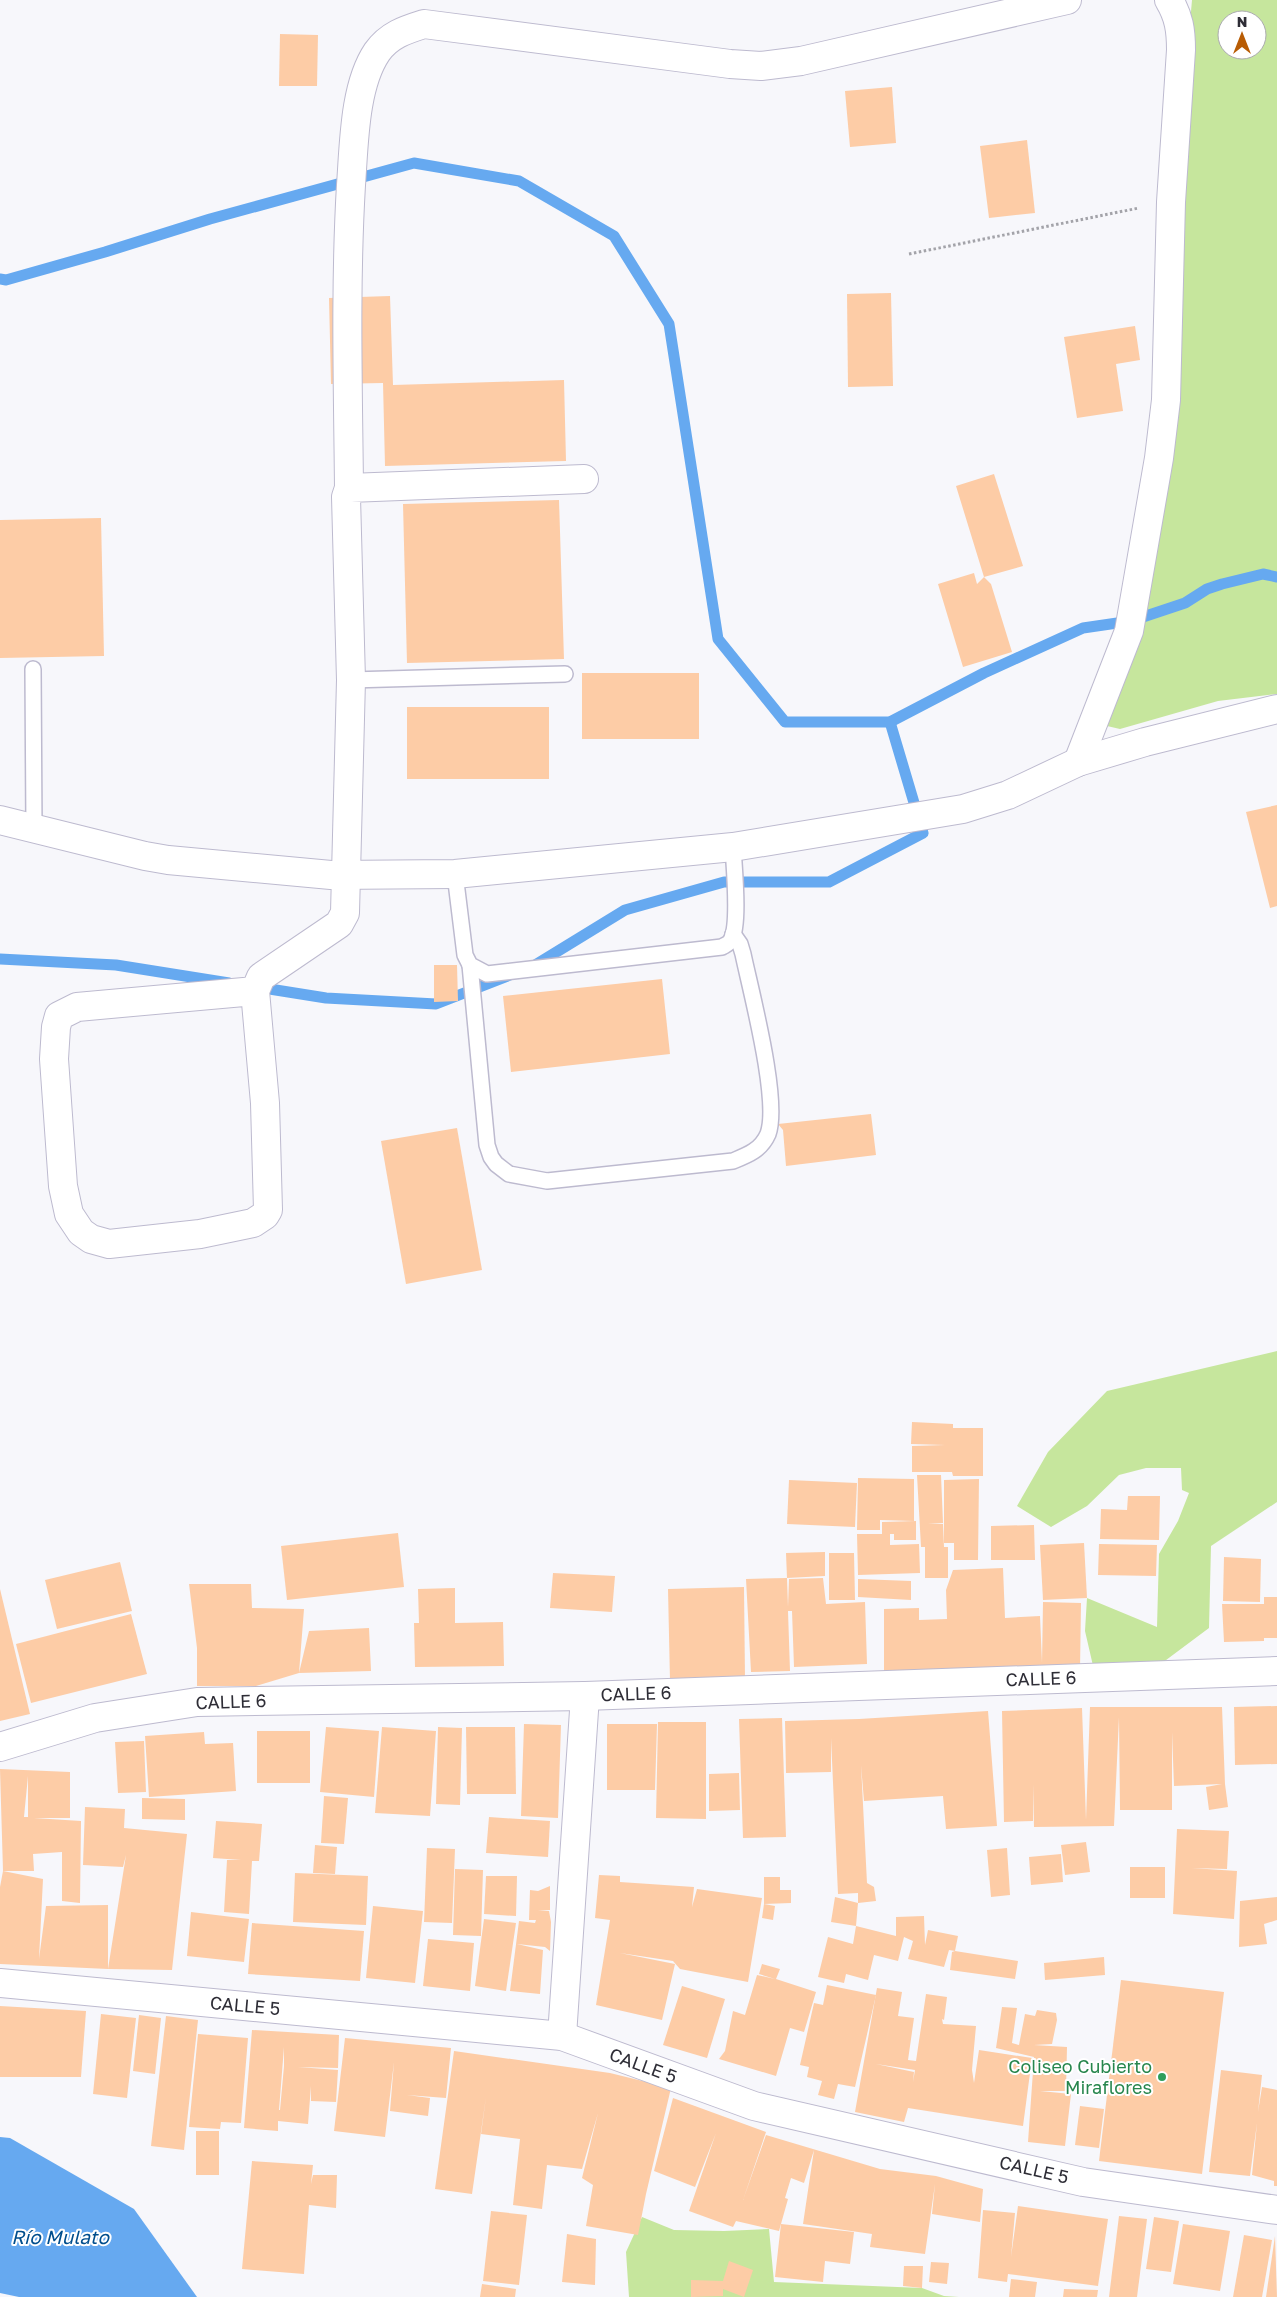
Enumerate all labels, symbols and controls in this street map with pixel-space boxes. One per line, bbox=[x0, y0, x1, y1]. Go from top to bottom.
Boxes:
north arrow bbox=[1217, 10, 1267, 60]
text: N bbox=[1237, 13, 1247, 30]
street label: CALLE 6 bbox=[1005, 1666, 1077, 1690]
street label: CALLE 6 bbox=[600, 1681, 672, 1705]
street label: CALLE 6 bbox=[195, 1689, 267, 1713]
street label: CALLE 5 bbox=[209, 1991, 281, 2019]
street label: CALLE 5 bbox=[607, 2043, 680, 2087]
place label: Coliseo Cubierto Miraflores bbox=[1008, 2055, 1152, 2098]
marker: Coliseo Cubierto Miraflores bbox=[1156, 2071, 1168, 2083]
street label: CALLE 5 bbox=[997, 2150, 1071, 2188]
water label: Río Mulato bbox=[11, 2225, 110, 2248]

